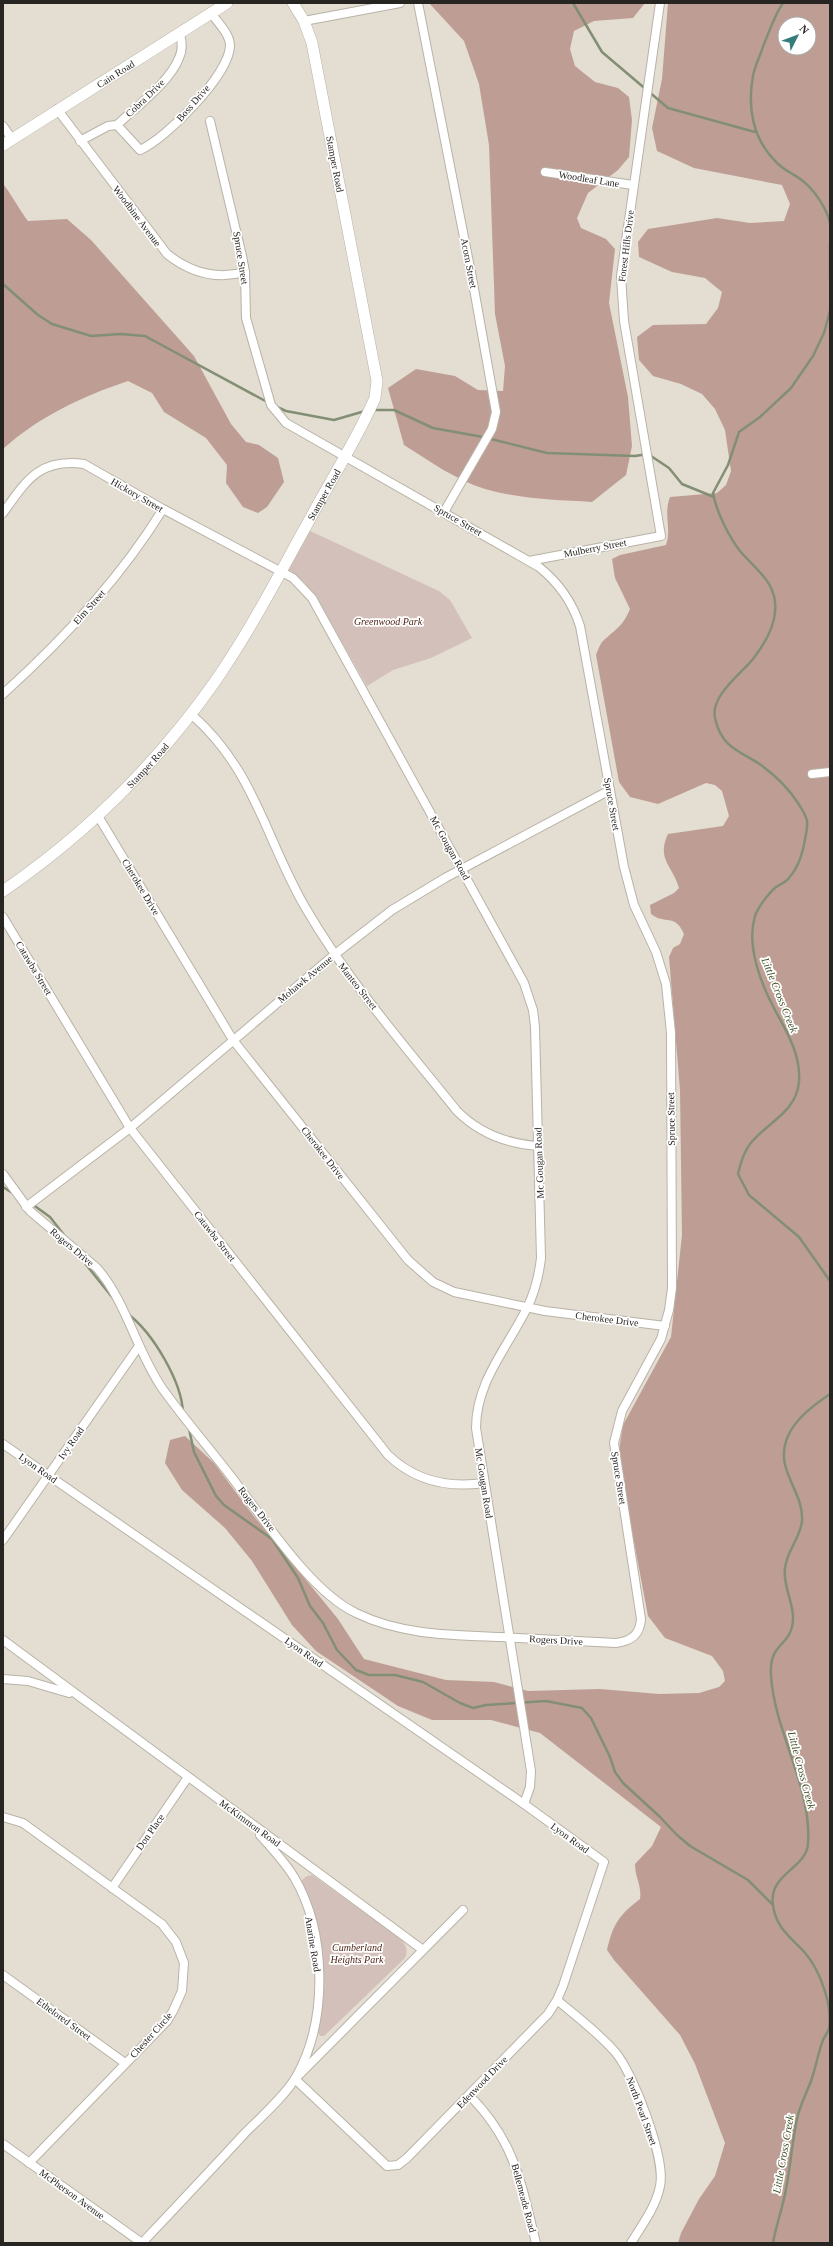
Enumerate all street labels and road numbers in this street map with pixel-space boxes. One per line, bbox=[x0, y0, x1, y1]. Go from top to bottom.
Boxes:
street label: Cain Road bbox=[94, 58, 136, 90]
street label: Cobra Drive bbox=[123, 76, 167, 119]
street label: Boss Drive bbox=[174, 82, 212, 123]
street label: Stamper Road bbox=[324, 135, 346, 193]
street label: Woodleaf Lane bbox=[558, 169, 621, 189]
street label: Woodbine Avenue bbox=[111, 183, 164, 249]
street label: Forest Hills Drive bbox=[616, 209, 636, 283]
street label: Spruce Street bbox=[231, 231, 251, 286]
street label: Acorn Street bbox=[459, 237, 479, 289]
street label: Stamper Road bbox=[305, 467, 342, 522]
street label: Hickory Street bbox=[109, 476, 165, 515]
street label: Spruce Street bbox=[432, 502, 484, 538]
street label: Mulberry Street bbox=[563, 536, 627, 559]
street label: Elm Street bbox=[71, 587, 107, 626]
street label: Stamper Road bbox=[124, 740, 171, 790]
street label: Spruce Street bbox=[602, 777, 622, 832]
street label: Mc Gougan Road bbox=[428, 814, 472, 882]
street label: Cherokee Drive bbox=[120, 857, 162, 918]
street label: Catawba Street bbox=[14, 939, 54, 997]
street label: Mohawk Avenue bbox=[275, 953, 335, 1005]
street label: Manteo Street bbox=[336, 960, 380, 1012]
street label: Spruce Street bbox=[665, 1092, 677, 1146]
street label: Cherokee Drive bbox=[299, 1125, 347, 1182]
street label: Mc Gougan Road bbox=[532, 1127, 546, 1199]
street label: Catawba Street bbox=[192, 1209, 238, 1264]
street label: Rogers Drive bbox=[48, 1226, 96, 1269]
street label: Cherokee Drive bbox=[575, 1310, 640, 1328]
street label: Ivy Road bbox=[56, 1425, 86, 1461]
street label: Mc Gougan Road bbox=[473, 1447, 495, 1519]
street label: Lyon Road bbox=[17, 1451, 59, 1485]
street label: Spruce Street bbox=[609, 1451, 629, 1506]
street label: Rogers Drive bbox=[236, 1484, 278, 1534]
street label: Rogers Drive bbox=[529, 1633, 584, 1647]
street label: Lyon Road bbox=[283, 1635, 325, 1669]
street label: McKimmon Road bbox=[217, 1797, 283, 1849]
street label: Don Place bbox=[134, 1811, 167, 1852]
street label: Lyon Road bbox=[549, 1821, 591, 1855]
street label: Anarine Road bbox=[303, 1916, 323, 1972]
street label: Ethelored Street bbox=[35, 1996, 94, 2043]
street label: Chester Circle bbox=[128, 2010, 175, 2060]
street label: Edenwood Drive bbox=[454, 2053, 510, 2110]
street label: North Pearl Street bbox=[624, 2075, 660, 2147]
street label: Bellemeade Road bbox=[510, 2162, 538, 2234]
street label: McPherson Avenue bbox=[37, 2167, 107, 2222]

